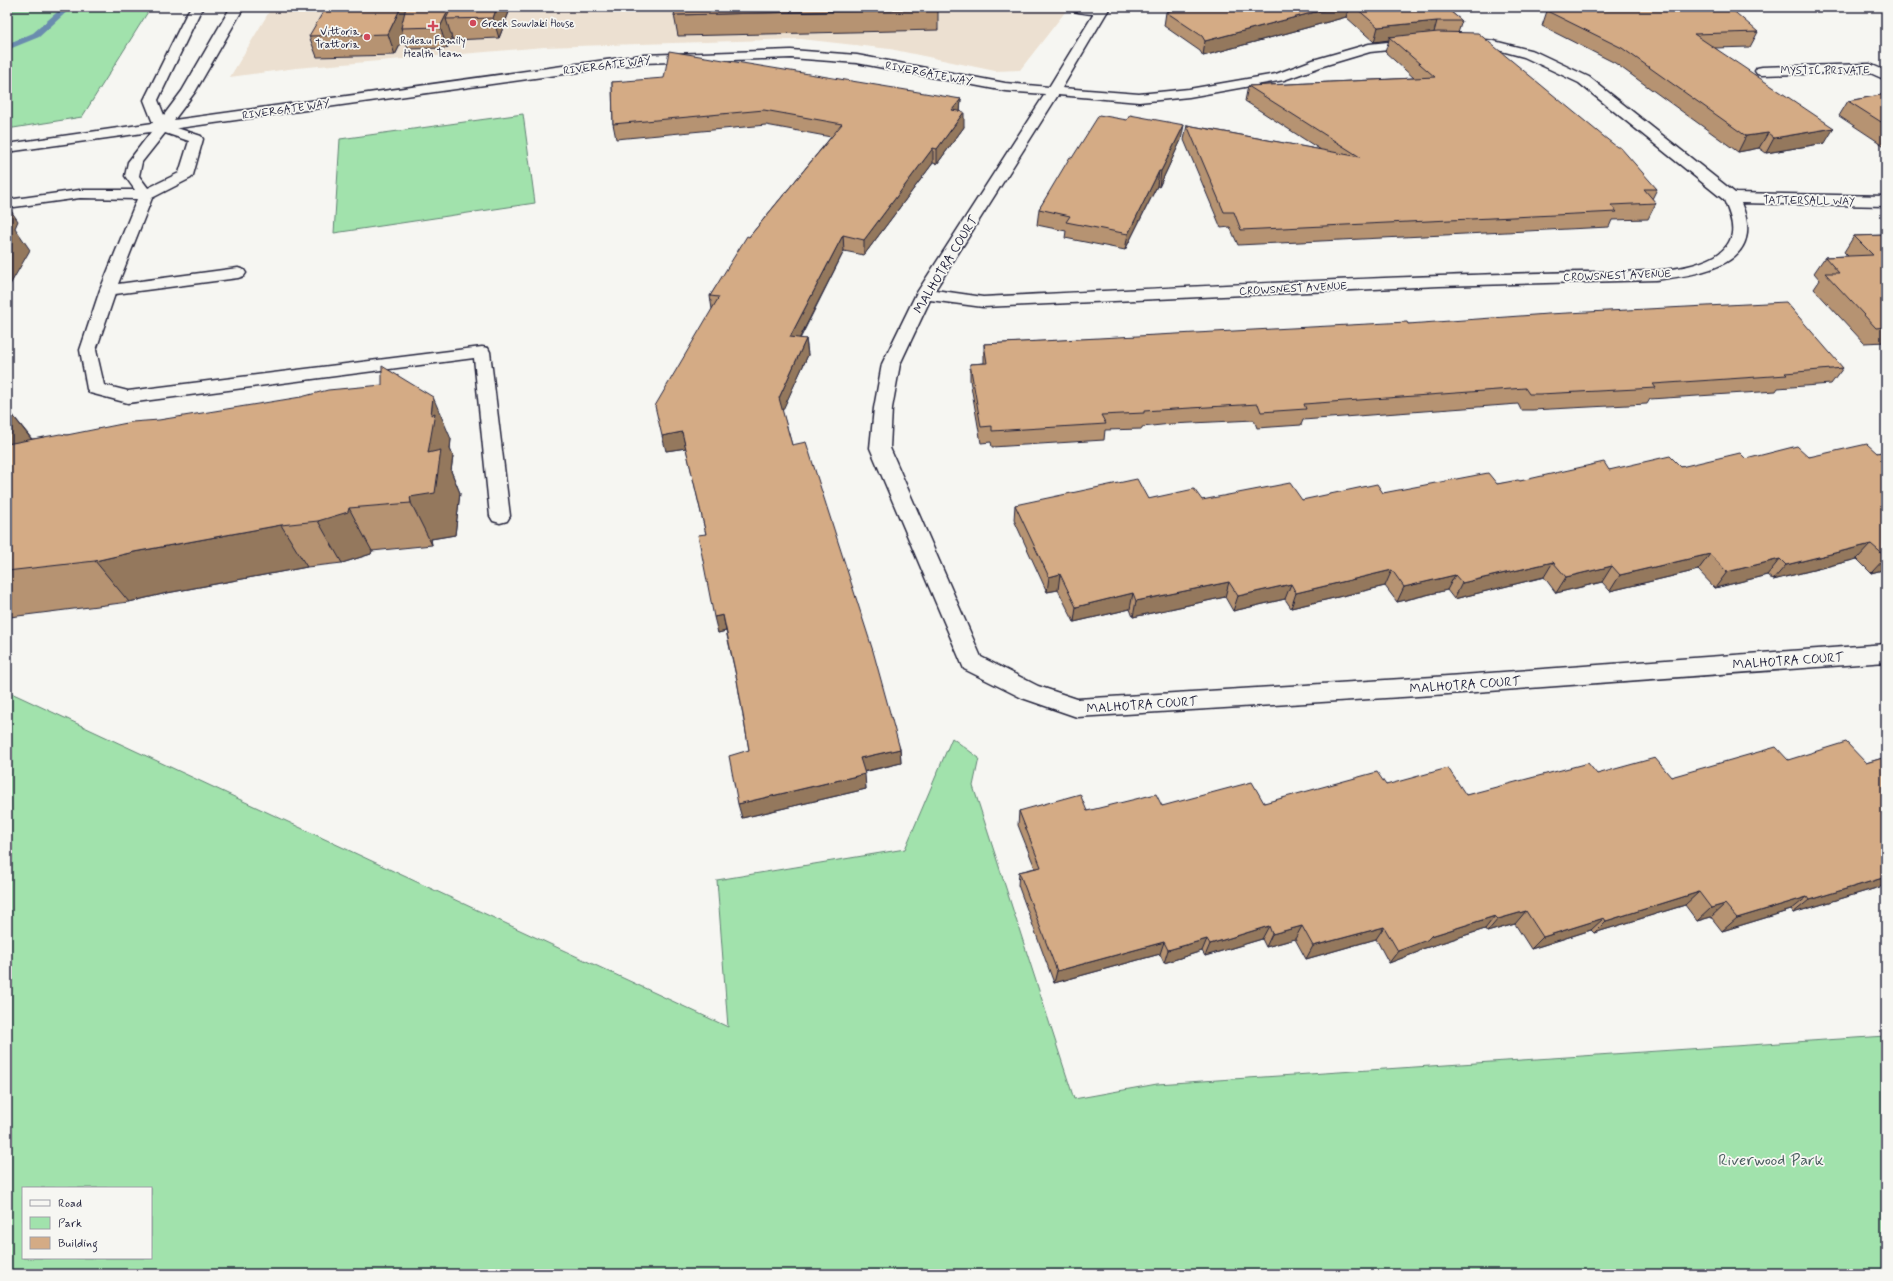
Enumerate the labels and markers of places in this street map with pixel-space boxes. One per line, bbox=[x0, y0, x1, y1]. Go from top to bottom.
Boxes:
place label: Greek Souvlaki House bbox=[481, 17, 575, 31]
marker: Greek Souvlaki House bbox=[468, 18, 478, 28]
marker: Rideau Family Health Team bbox=[427, 20, 439, 32]
place label: Vittoria Trattoria bbox=[315, 25, 359, 52]
marker: Vittoria Trattoria bbox=[362, 32, 372, 42]
place label: Rideau Family Health Team bbox=[400, 34, 466, 61]

